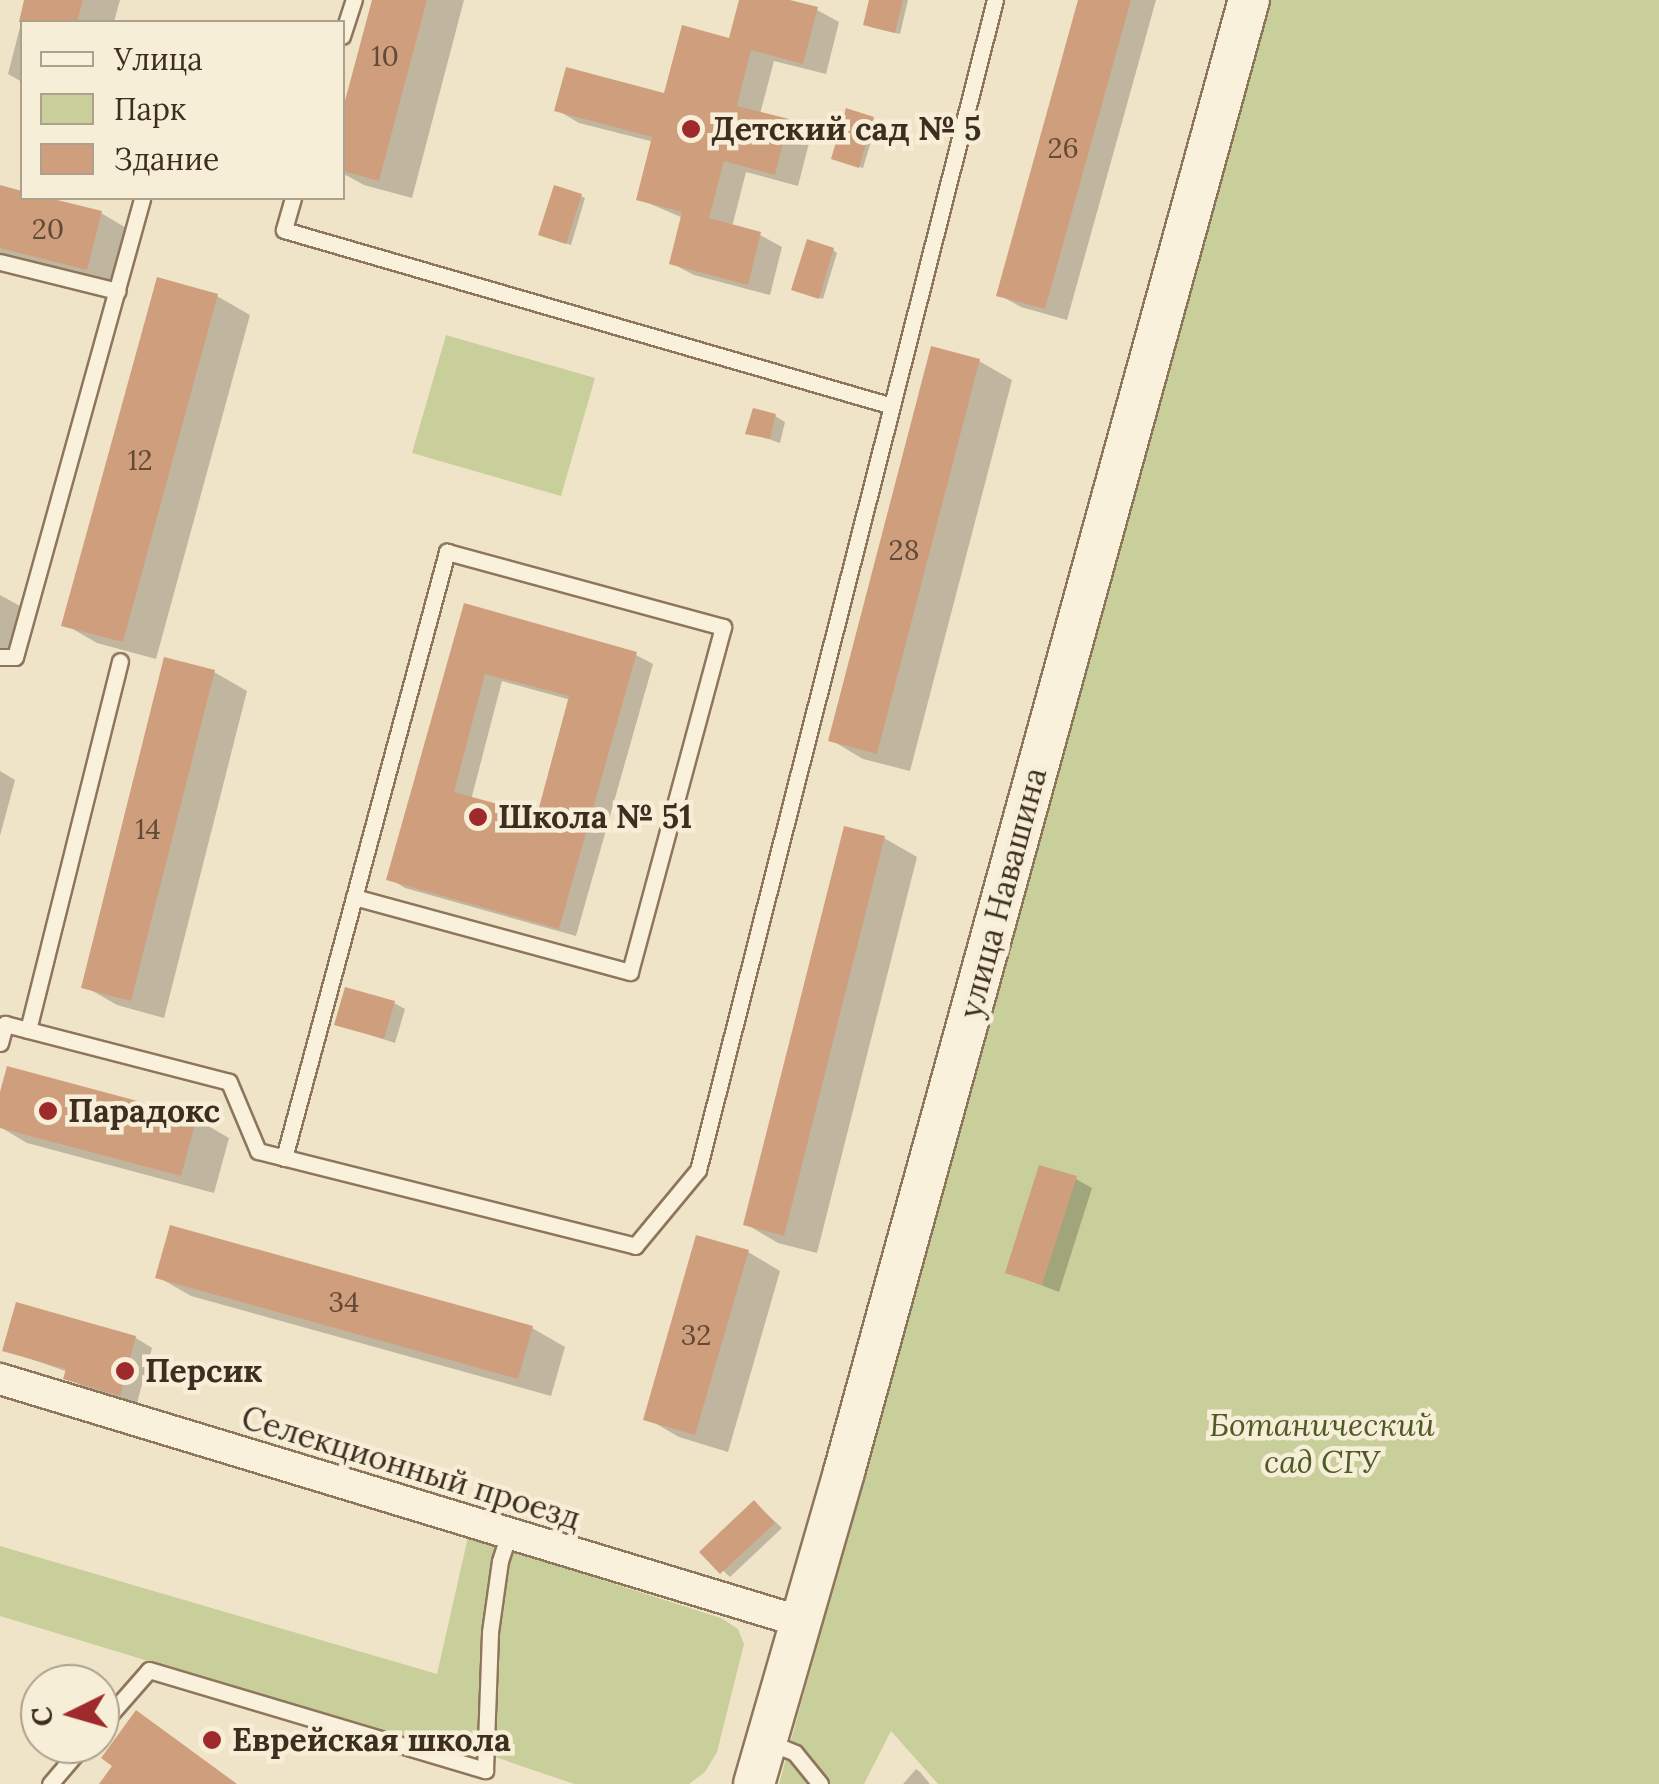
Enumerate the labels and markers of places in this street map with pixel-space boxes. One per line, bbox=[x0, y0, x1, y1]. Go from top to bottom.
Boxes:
place label: Детский сад № 5 bbox=[711, 110, 981, 148]
marker: Детский сад № 5 bbox=[680, 118, 702, 140]
place label: Школа № 51 bbox=[498, 798, 692, 836]
marker: Школа № 51 bbox=[467, 806, 489, 828]
place label: Парадокс bbox=[68, 1092, 220, 1130]
marker: Парадокс bbox=[37, 1100, 59, 1122]
place label: Персик bbox=[145, 1352, 263, 1390]
marker: Персик bbox=[114, 1360, 136, 1382]
place label: Еврейская школа bbox=[232, 1721, 511, 1759]
marker: Еврейская школа bbox=[201, 1729, 223, 1751]

